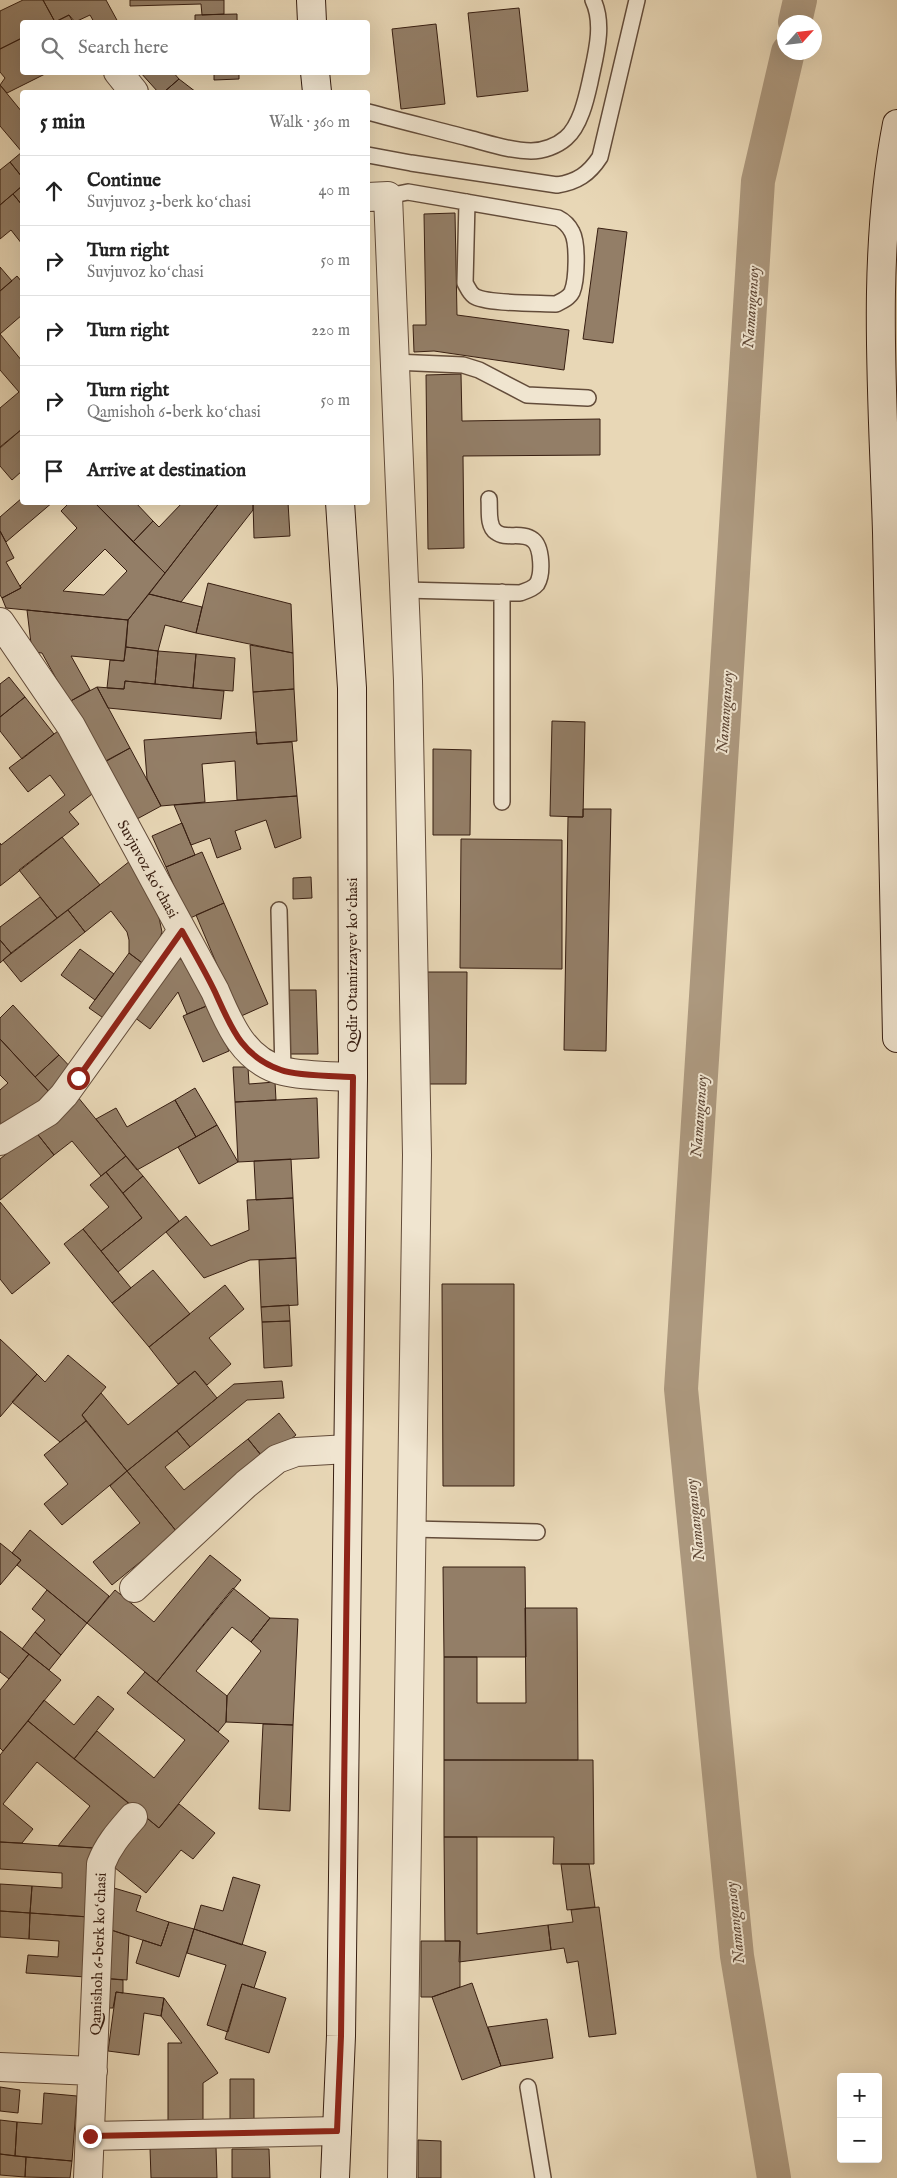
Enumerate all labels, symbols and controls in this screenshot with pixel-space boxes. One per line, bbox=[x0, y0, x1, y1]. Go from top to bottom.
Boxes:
north arrow bbox=[777, 15, 822, 60]
search box bbox=[20, 20, 370, 75]
icon: search bbox=[38, 34, 66, 62]
text: Search here bbox=[78, 36, 169, 60]
text: 5 min bbox=[40, 109, 85, 136]
text: Walk · 360 m bbox=[269, 113, 350, 133]
text: Continue bbox=[87, 169, 161, 193]
icon: ahead bbox=[40, 177, 68, 205]
text: 40 m bbox=[318, 181, 350, 201]
text: Suvjuvoz 3-berk koʻchasi bbox=[87, 193, 251, 213]
text: Turn right bbox=[87, 239, 169, 263]
icon: right bbox=[40, 247, 68, 275]
text: 50 m bbox=[321, 251, 350, 271]
text: Suvjuvoz koʻchasi bbox=[87, 263, 204, 283]
water label: Namangansoy bbox=[739, 264, 765, 349]
icon: right bbox=[40, 317, 68, 345]
text: Turn right bbox=[87, 319, 169, 343]
text: 220 m bbox=[311, 321, 350, 341]
text: Turn right bbox=[87, 379, 169, 403]
icon: right bbox=[40, 387, 68, 415]
text: 50 m bbox=[321, 391, 350, 411]
text: Qamishoh 6-berk koʻchasi bbox=[87, 403, 261, 423]
icon: arrive bbox=[40, 457, 68, 485]
text: Arrive at destination bbox=[87, 459, 246, 483]
water label: Namangansoy bbox=[713, 669, 739, 754]
street label: Suvjuvoz koʻchasi bbox=[113, 817, 182, 922]
street label: Qodir Otamirzayev koʻchasi bbox=[343, 878, 362, 1052]
route start bbox=[67, 1067, 90, 1090]
water label: Namangansoy bbox=[687, 1073, 713, 1158]
water label: Namangansoy bbox=[682, 1477, 710, 1562]
street label: Qamishoh 6-berk koʻchasi bbox=[86, 1872, 111, 2036]
water label: Namangansoy bbox=[722, 1880, 750, 1965]
map controls bbox=[837, 2073, 882, 2163]
button: + bbox=[837, 2073, 882, 2118]
button: − bbox=[837, 2118, 882, 2163]
route end bbox=[79, 2125, 102, 2148]

